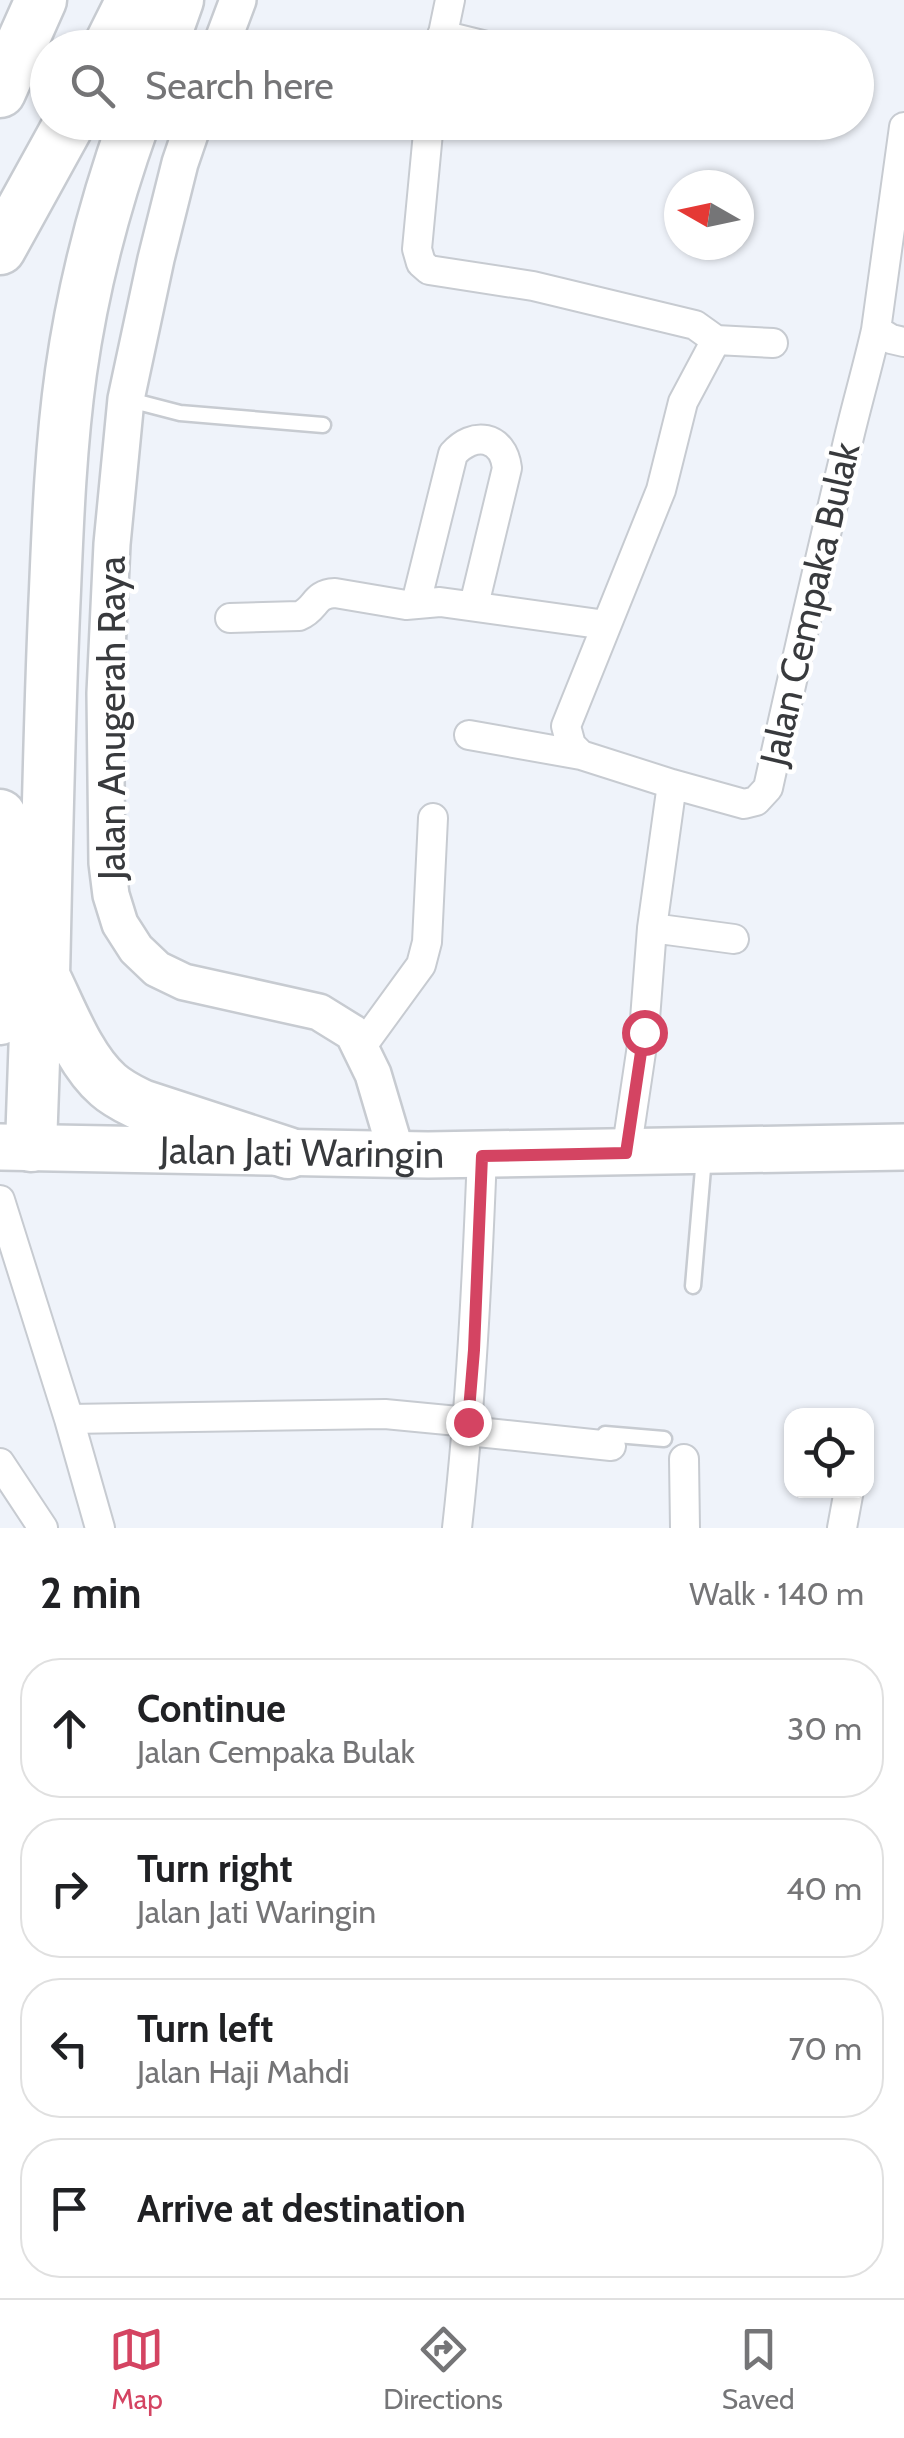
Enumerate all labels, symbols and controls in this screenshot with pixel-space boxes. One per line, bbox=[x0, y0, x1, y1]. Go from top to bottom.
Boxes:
search box bbox=[30, 30, 874, 140]
icon: search bbox=[65, 58, 120, 113]
text: Search here bbox=[145, 62, 334, 109]
north arrow bbox=[664, 170, 754, 260]
street label: Jalan Cempaka Bulak bbox=[749, 438, 870, 771]
street label: Jalan Anugerah Raya bbox=[88, 556, 135, 881]
route start bbox=[622, 1010, 668, 1056]
street label: Jalan Jati Waringin bbox=[158, 1126, 444, 1178]
route end bbox=[446, 1400, 492, 1446]
map controls bbox=[784, 1408, 874, 1498]
button: locate bbox=[784, 1408, 874, 1498]
text: 2 min bbox=[40, 1567, 141, 1619]
text: Walk · 140 m bbox=[689, 1574, 864, 1613]
text: Continue bbox=[137, 1685, 286, 1732]
icon: ahead bbox=[42, 1701, 97, 1756]
text: 30 m bbox=[787, 1709, 862, 1748]
text: Jalan Cempaka Bulak bbox=[137, 1732, 415, 1771]
text: Turn right bbox=[137, 1845, 293, 1892]
icon: right bbox=[42, 1861, 97, 1916]
text: 40 m bbox=[786, 1869, 862, 1908]
text: Jalan Jati Waringin bbox=[137, 1892, 376, 1931]
text: Turn left bbox=[137, 2005, 273, 2052]
icon: left bbox=[42, 2021, 97, 2076]
text: 70 m bbox=[789, 2029, 862, 2068]
text: Jalan Haji Mahdi bbox=[137, 2052, 350, 2091]
icon: arrive bbox=[42, 2181, 97, 2236]
text: Arrive at destination bbox=[137, 2185, 466, 2232]
tab: Map bbox=[109, 2322, 164, 2416]
tab: Directions bbox=[383, 2322, 503, 2416]
tab: Saved bbox=[722, 2322, 795, 2416]

